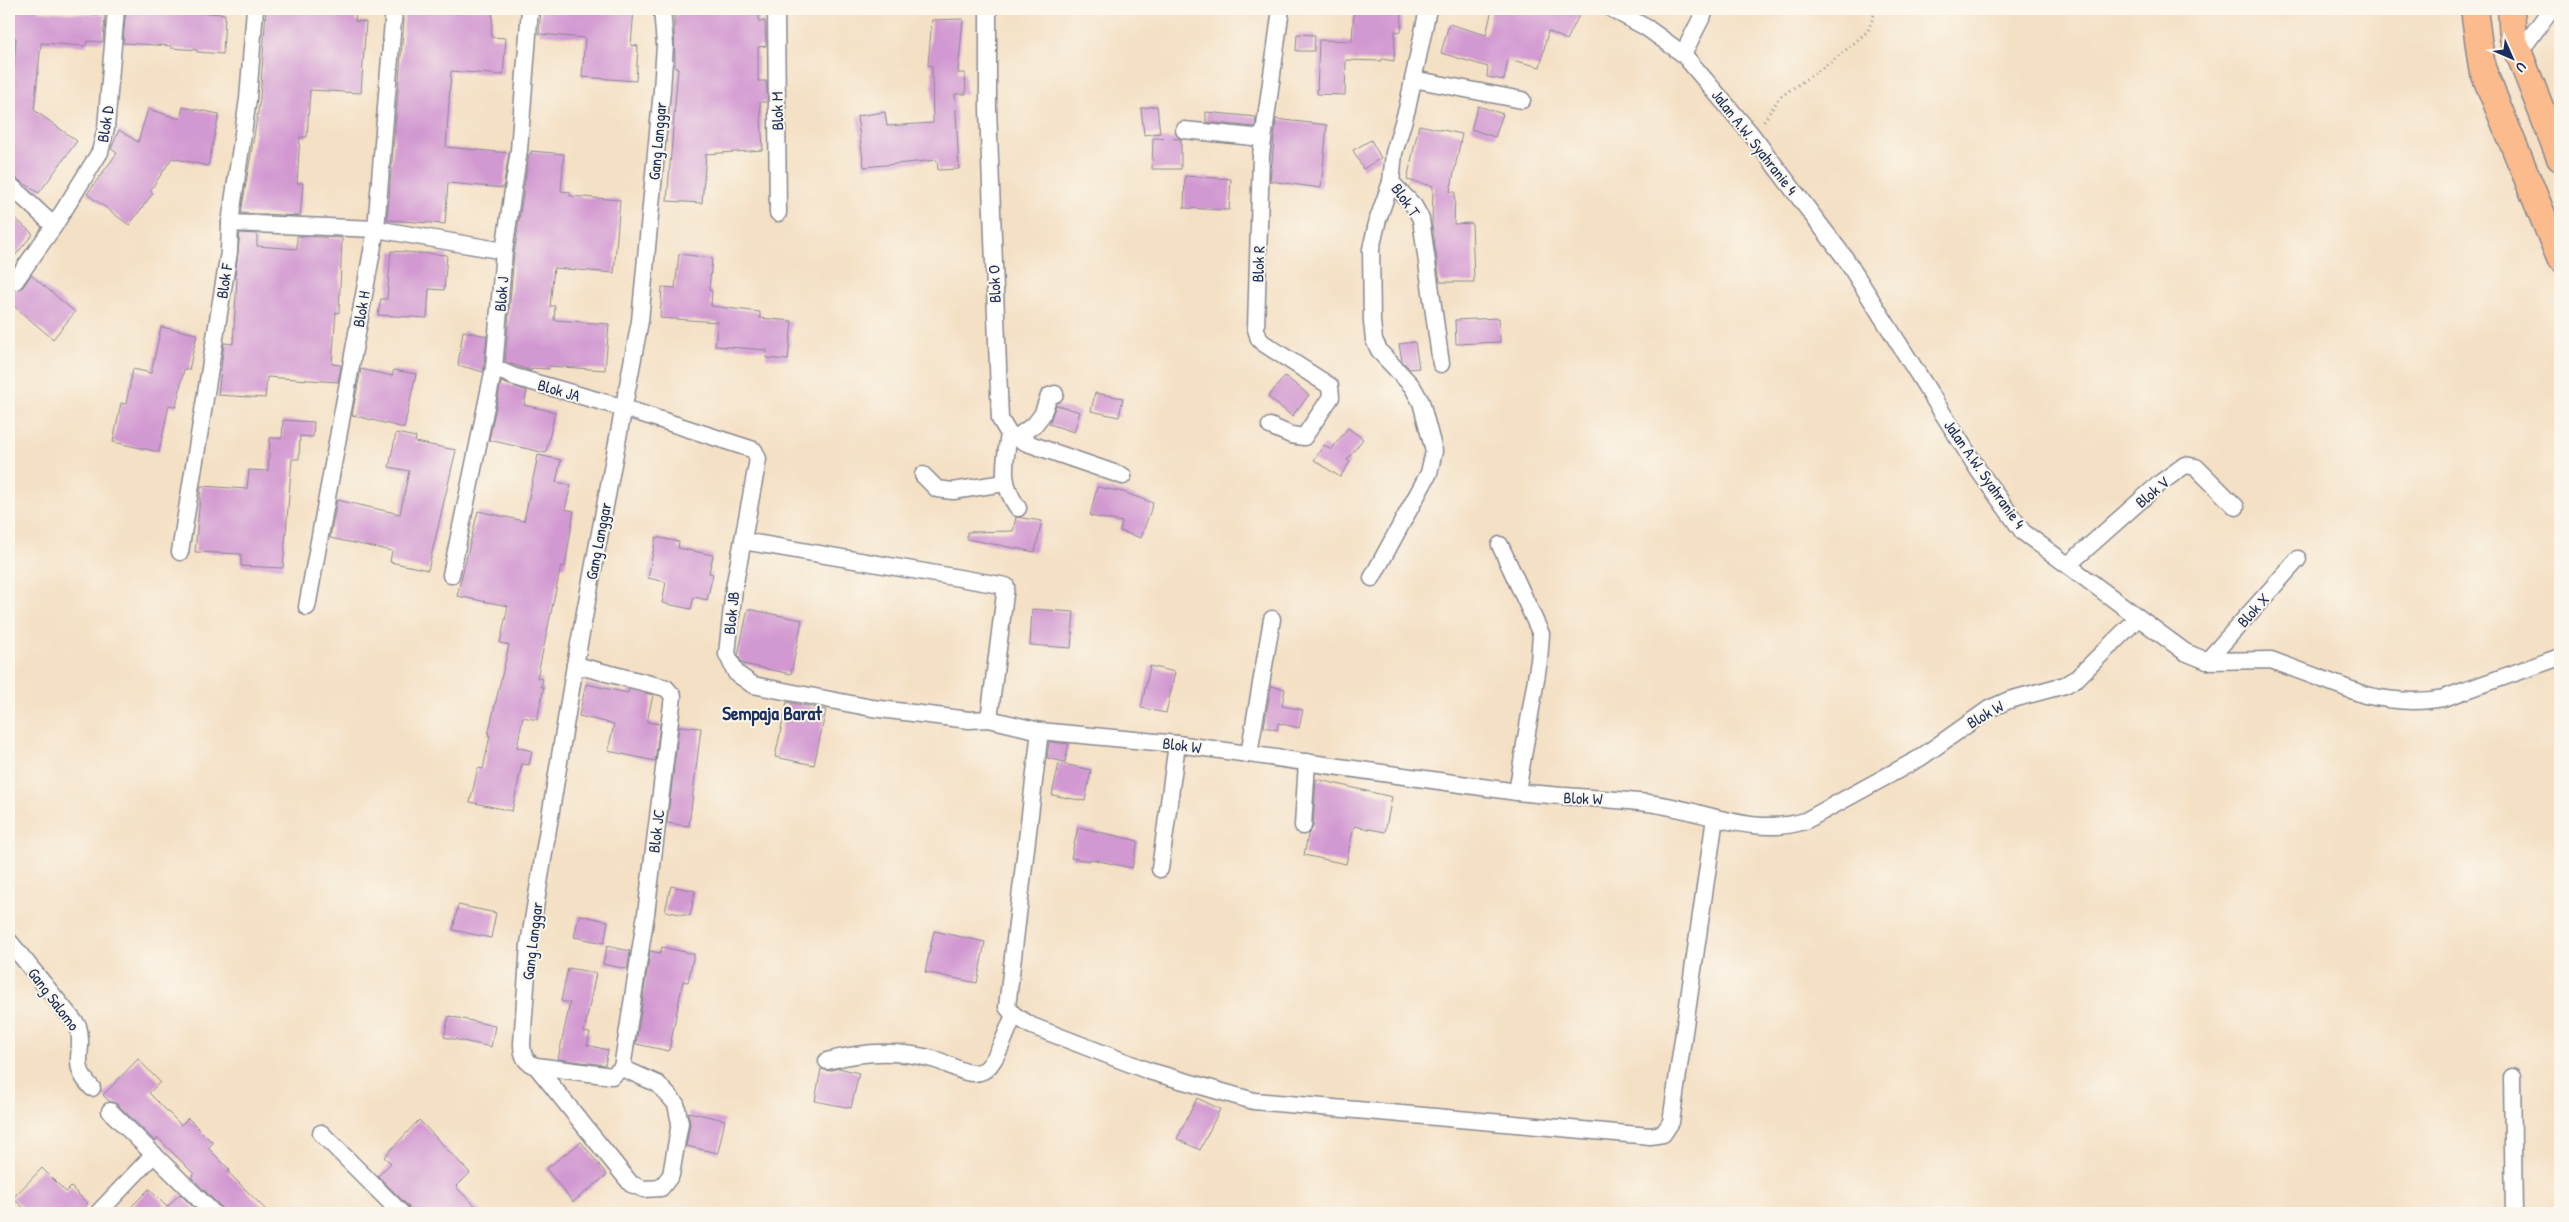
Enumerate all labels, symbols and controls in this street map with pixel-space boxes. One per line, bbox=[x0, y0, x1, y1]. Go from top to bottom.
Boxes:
north arrow bbox=[2486, 32, 2536, 82]
text: U bbox=[2512, 58, 2531, 77]
street label: Jalan A.W. Syahranie 4 bbox=[1707, 85, 1803, 199]
street label: Blok M bbox=[766, 91, 788, 131]
street label: Gang Langgar bbox=[643, 101, 671, 181]
street label: Blok D bbox=[91, 104, 119, 144]
street label: Blok T bbox=[1386, 179, 1426, 222]
street label: Blok R bbox=[1246, 245, 1270, 283]
street label: Blok F bbox=[210, 261, 238, 300]
street label: Blok O bbox=[982, 265, 1006, 303]
street label: Blok J bbox=[489, 276, 513, 312]
street label: Blok H bbox=[347, 289, 375, 329]
street label: Blok JA bbox=[535, 374, 583, 407]
street label: Jalan A.W. Syahranie 4 bbox=[1939, 415, 2031, 533]
street label: Blok V bbox=[2130, 471, 2174, 513]
street label: Gang Langgar bbox=[580, 501, 616, 581]
street label: Blok X bbox=[2232, 588, 2274, 632]
street label: Blok JB bbox=[718, 590, 744, 636]
street label: Blok W bbox=[1963, 695, 2008, 733]
district label: Sempaja Barat bbox=[722, 700, 823, 727]
street label: Blok W bbox=[1161, 732, 1203, 758]
street label: Blok W bbox=[1563, 786, 1603, 810]
street label: Blok JC bbox=[642, 808, 670, 854]
street label: Gang Langgar bbox=[516, 901, 548, 981]
street label: Gang Salomo bbox=[23, 963, 85, 1035]

